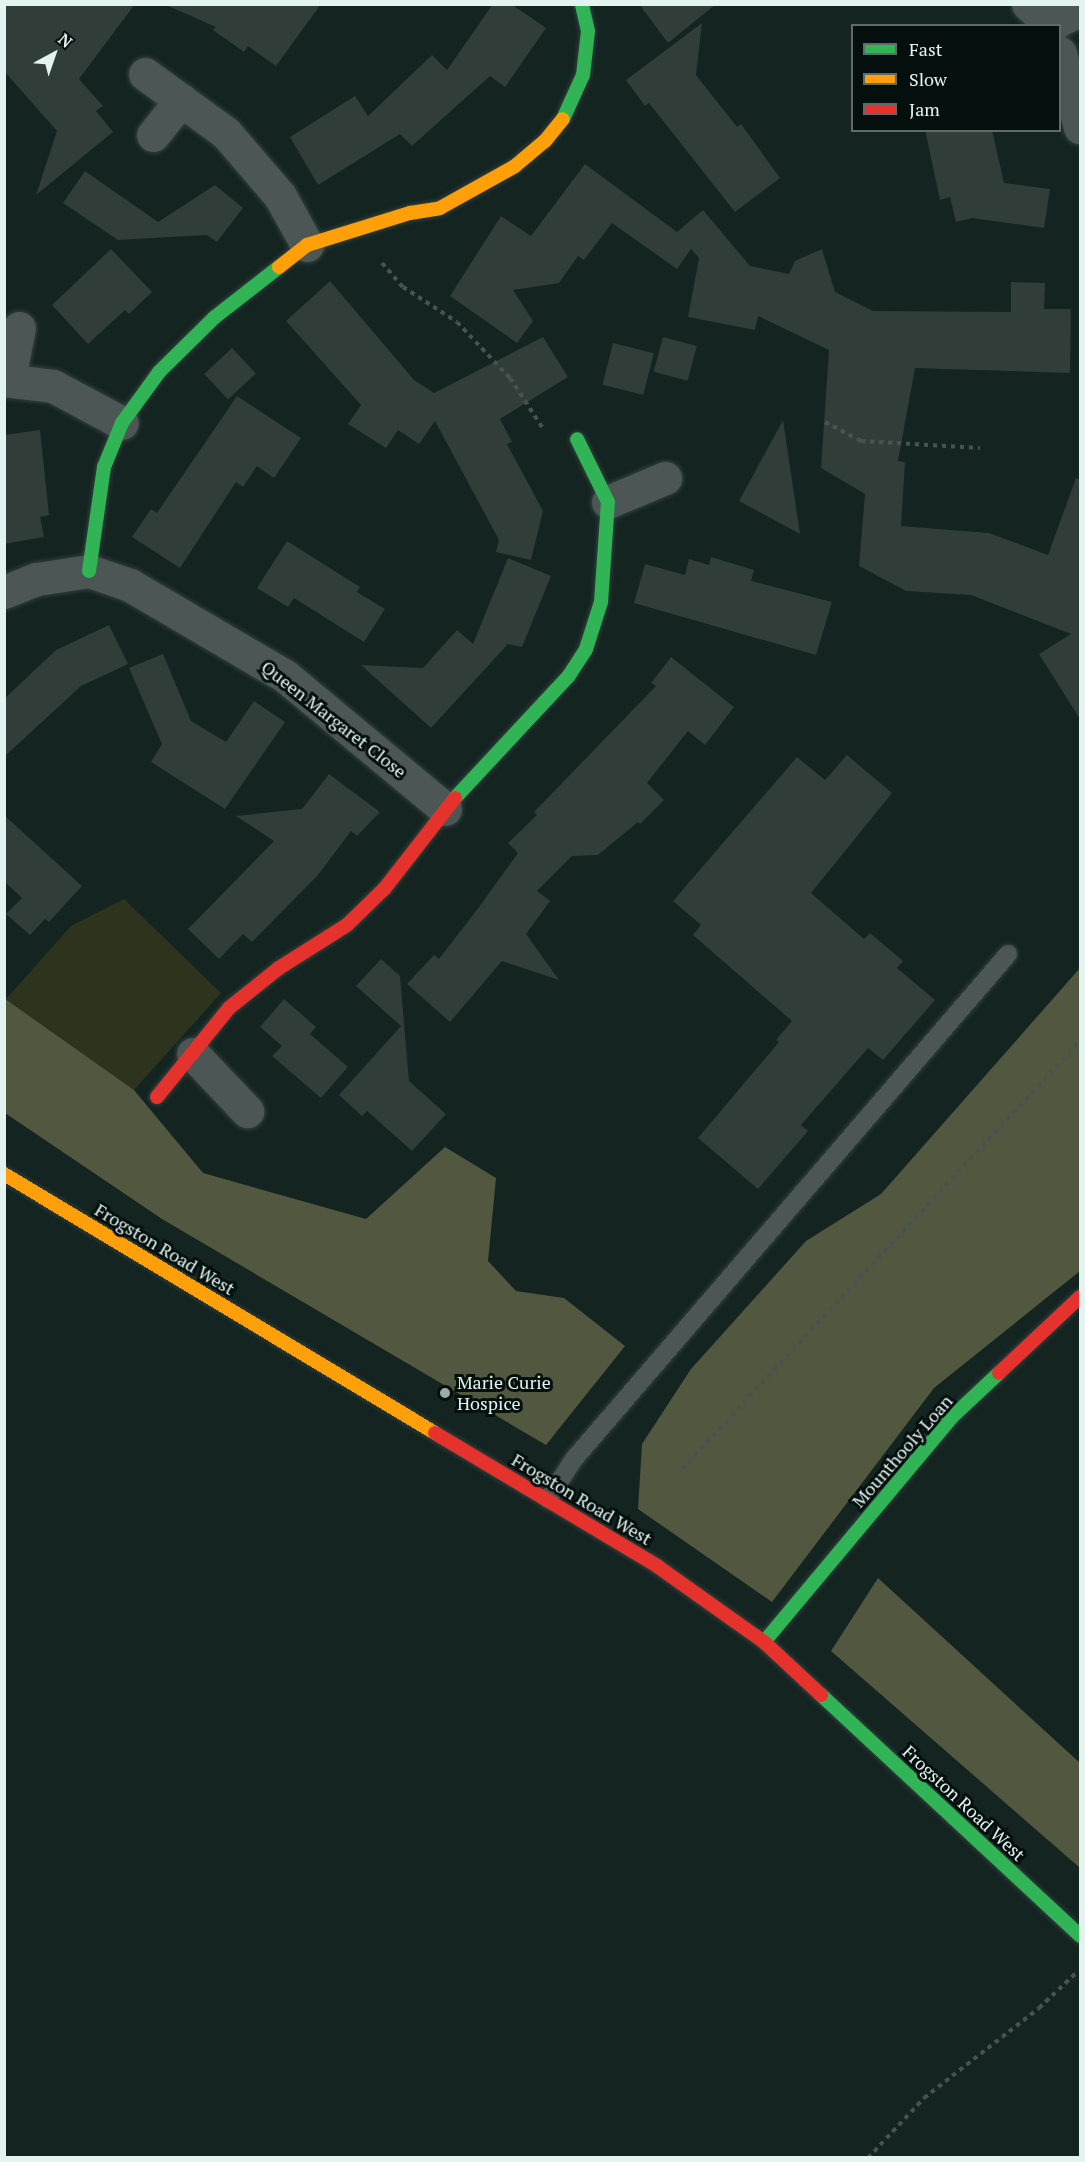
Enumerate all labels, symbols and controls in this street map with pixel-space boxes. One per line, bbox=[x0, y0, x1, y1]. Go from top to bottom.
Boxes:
north arrow bbox=[24, 24, 84, 84]
legend bbox=[851, 24, 1061, 132]
text: N bbox=[54, 28, 77, 53]
text: Fast bbox=[909, 37, 942, 61]
text: Slow bbox=[909, 67, 947, 91]
text: Jam bbox=[909, 97, 940, 121]
street label: Queen Margaret Close bbox=[257, 656, 411, 782]
street label: Frogston Road West bbox=[91, 1199, 239, 1299]
place label: Marie Curie Hospice bbox=[457, 1372, 551, 1414]
marker: Marie Curie Hospice bbox=[438, 1386, 452, 1400]
street label: Mounthooly Loan bbox=[847, 1390, 957, 1512]
street label: Frogston Road West bbox=[508, 1449, 656, 1549]
street label: Frogston Road West bbox=[898, 1741, 1030, 1865]

